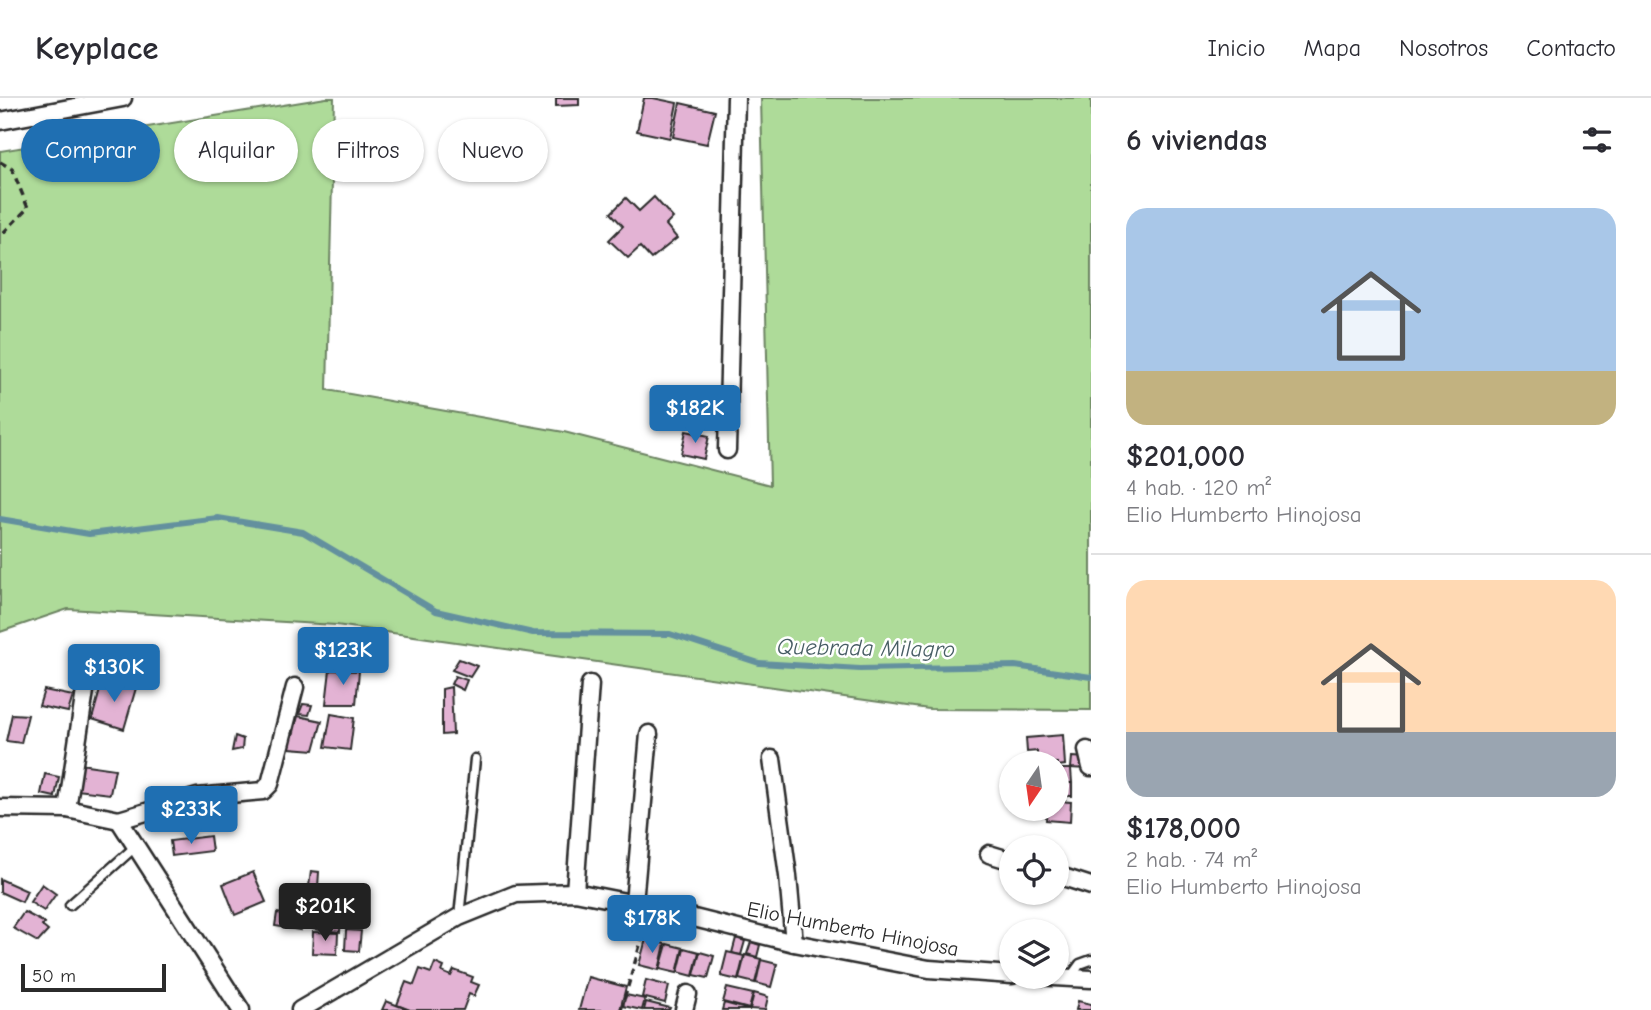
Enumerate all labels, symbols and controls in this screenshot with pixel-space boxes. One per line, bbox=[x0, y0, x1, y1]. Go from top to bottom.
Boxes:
text: Keyplace bbox=[35, 29, 158, 67]
text: Inicio bbox=[1208, 34, 1265, 62]
text: Mapa bbox=[1303, 34, 1361, 62]
text: Nosotros bbox=[1399, 34, 1488, 62]
text: Contacto bbox=[1526, 34, 1616, 62]
chip: Comprar bbox=[21, 119, 160, 182]
chip: Alquilar bbox=[174, 119, 298, 182]
chip: Filtros bbox=[312, 119, 424, 182]
chip: Nuevo bbox=[438, 119, 548, 182]
icon: filters bbox=[1578, 121, 1616, 159]
text: 6 viviendas bbox=[1126, 123, 1267, 158]
icon: home bbox=[1308, 253, 1434, 379]
pin: $182K bbox=[646, 386, 744, 445]
text: $182K bbox=[665, 394, 725, 421]
text: $201,000 bbox=[1126, 439, 1245, 474]
text: 4 hab. · 120 m² bbox=[1126, 474, 1271, 501]
text: Elio Humberto Hinojosa bbox=[1126, 501, 1362, 528]
icon: home bbox=[1308, 625, 1434, 751]
pin: $123K bbox=[294, 628, 392, 687]
water label: Quebrada Milagro bbox=[777, 633, 955, 663]
text: $123K bbox=[314, 636, 372, 663]
pin: $130K bbox=[65, 644, 163, 704]
text: $130K bbox=[84, 653, 144, 680]
north arrow bbox=[999, 751, 1069, 821]
map controls bbox=[999, 751, 1069, 989]
pin: $233K bbox=[142, 786, 240, 846]
text: $233K bbox=[161, 795, 221, 822]
text: $178,000 bbox=[1126, 811, 1241, 846]
button: locate bbox=[999, 835, 1069, 905]
text: 2 hab. · 74 m² bbox=[1126, 846, 1257, 873]
text: Elio Humberto Hinojosa bbox=[1126, 873, 1362, 900]
pin: $201K bbox=[276, 884, 374, 943]
text: $201K bbox=[295, 892, 355, 919]
pin: $178K bbox=[603, 896, 701, 955]
street label: Elio Humberto Hinojosa bbox=[745, 897, 961, 961]
text: $178K bbox=[623, 904, 681, 931]
button: layers bbox=[999, 919, 1069, 989]
scale bar bbox=[21, 961, 166, 993]
text: 50 m bbox=[32, 965, 76, 987]

